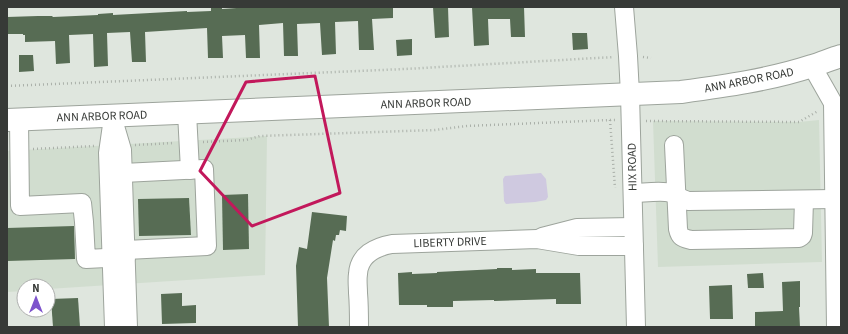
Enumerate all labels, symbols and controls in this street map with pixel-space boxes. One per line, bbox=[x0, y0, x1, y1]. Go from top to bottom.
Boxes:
street label: ANN ARBOR ROAD bbox=[703, 64, 795, 97]
street label: ANN ARBOR ROAD bbox=[380, 93, 472, 114]
street label: ANN ARBOR ROAD bbox=[56, 106, 148, 127]
street label: HIX ROAD bbox=[624, 143, 641, 191]
street label: LIBERTY DRIVE bbox=[413, 233, 487, 252]
north arrow bbox=[16, 278, 56, 318]
text: N bbox=[32, 281, 40, 296]

